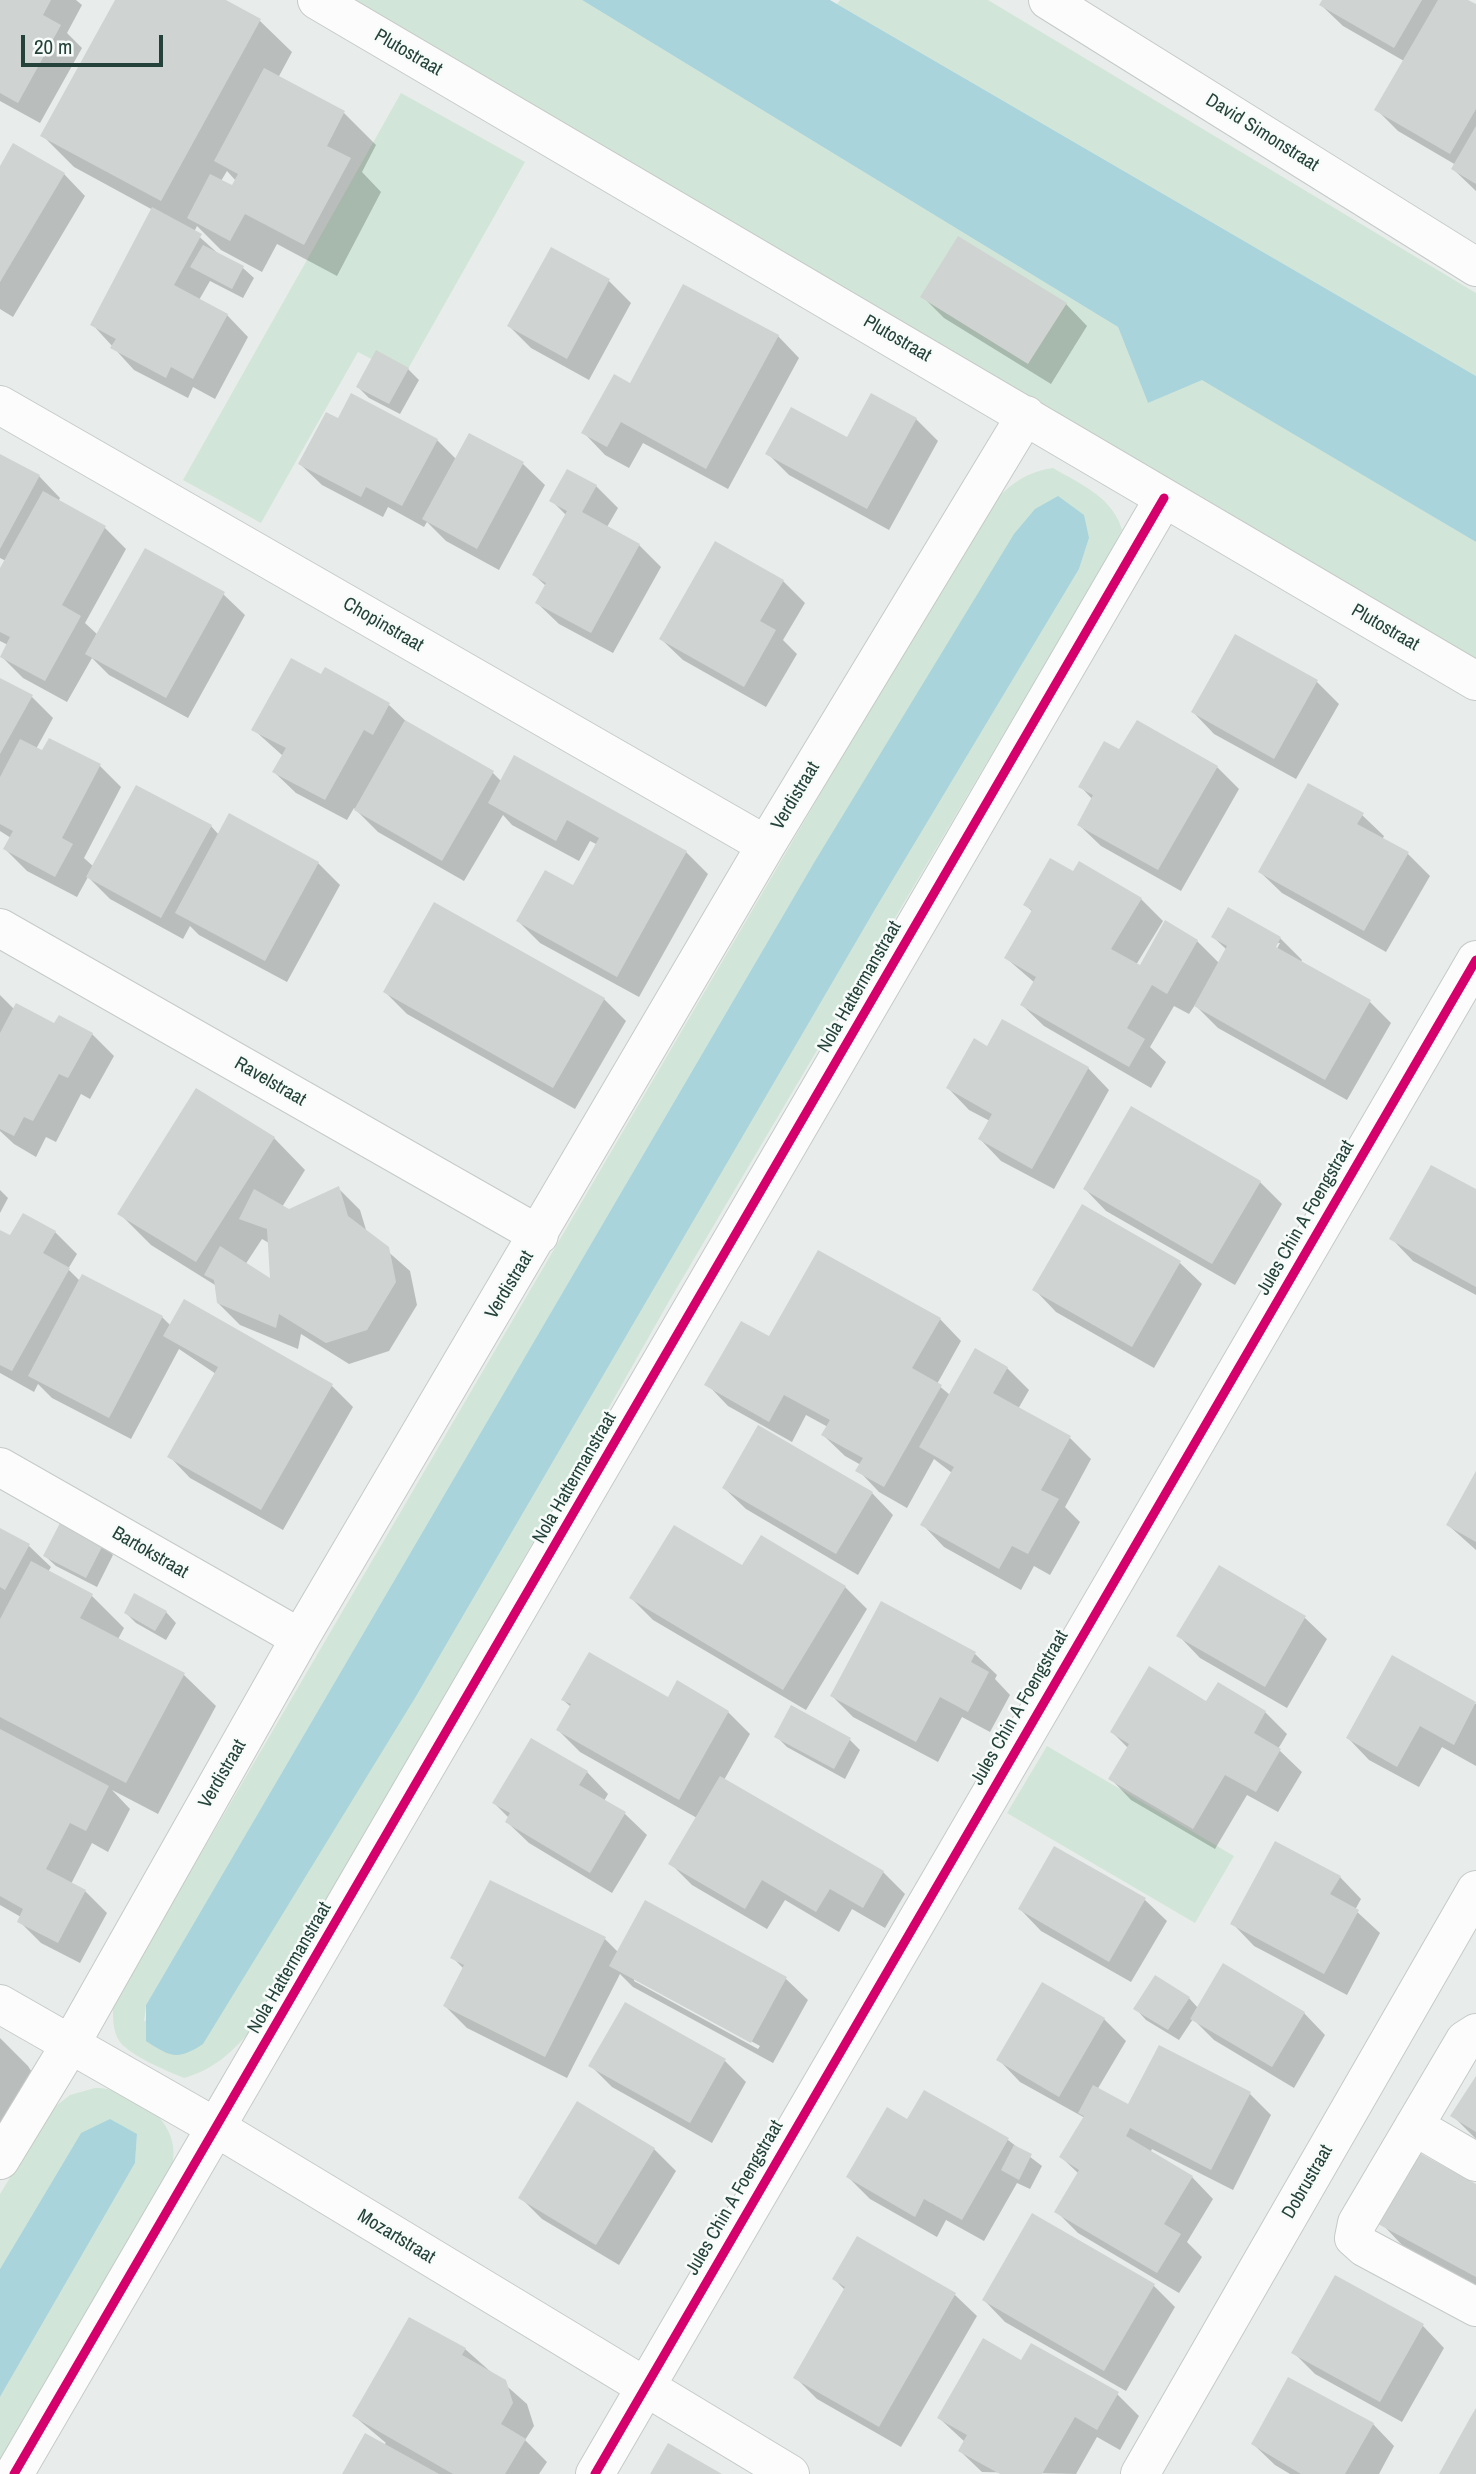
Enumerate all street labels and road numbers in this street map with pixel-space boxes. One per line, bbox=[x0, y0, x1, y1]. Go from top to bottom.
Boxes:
street label: Plutostraat bbox=[370, 25, 446, 81]
street label: David Simonstraat bbox=[1201, 89, 1323, 177]
street label: Plutostraat bbox=[859, 311, 935, 367]
street label: Chopinstraat bbox=[339, 593, 427, 657]
street label: Plutostraat bbox=[1347, 600, 1423, 656]
street label: Verdistraat bbox=[767, 758, 825, 834]
street label: Nola Hattermanstraat bbox=[813, 917, 907, 1057]
street label: Ravelstraat bbox=[230, 1052, 310, 1112]
street label: Jules Chin A Foengstraat bbox=[1252, 1137, 1360, 1299]
street label: Verdistraat bbox=[481, 1247, 539, 1323]
street label: Nola Hattermanstraat bbox=[528, 1408, 622, 1548]
street label: Bartokstraat bbox=[108, 1522, 192, 1584]
street label: Jules Chin A Foengstraat bbox=[966, 1627, 1074, 1789]
street label: Verdistraat bbox=[194, 1736, 252, 1812]
street label: Nola Hattermanstraat bbox=[243, 1898, 337, 2038]
street label: Jules Chin A Foengstraat bbox=[681, 2117, 789, 2279]
street label: Dobrustraat bbox=[1278, 2141, 1338, 2223]
street label: Mozartstraat bbox=[353, 2205, 439, 2269]

